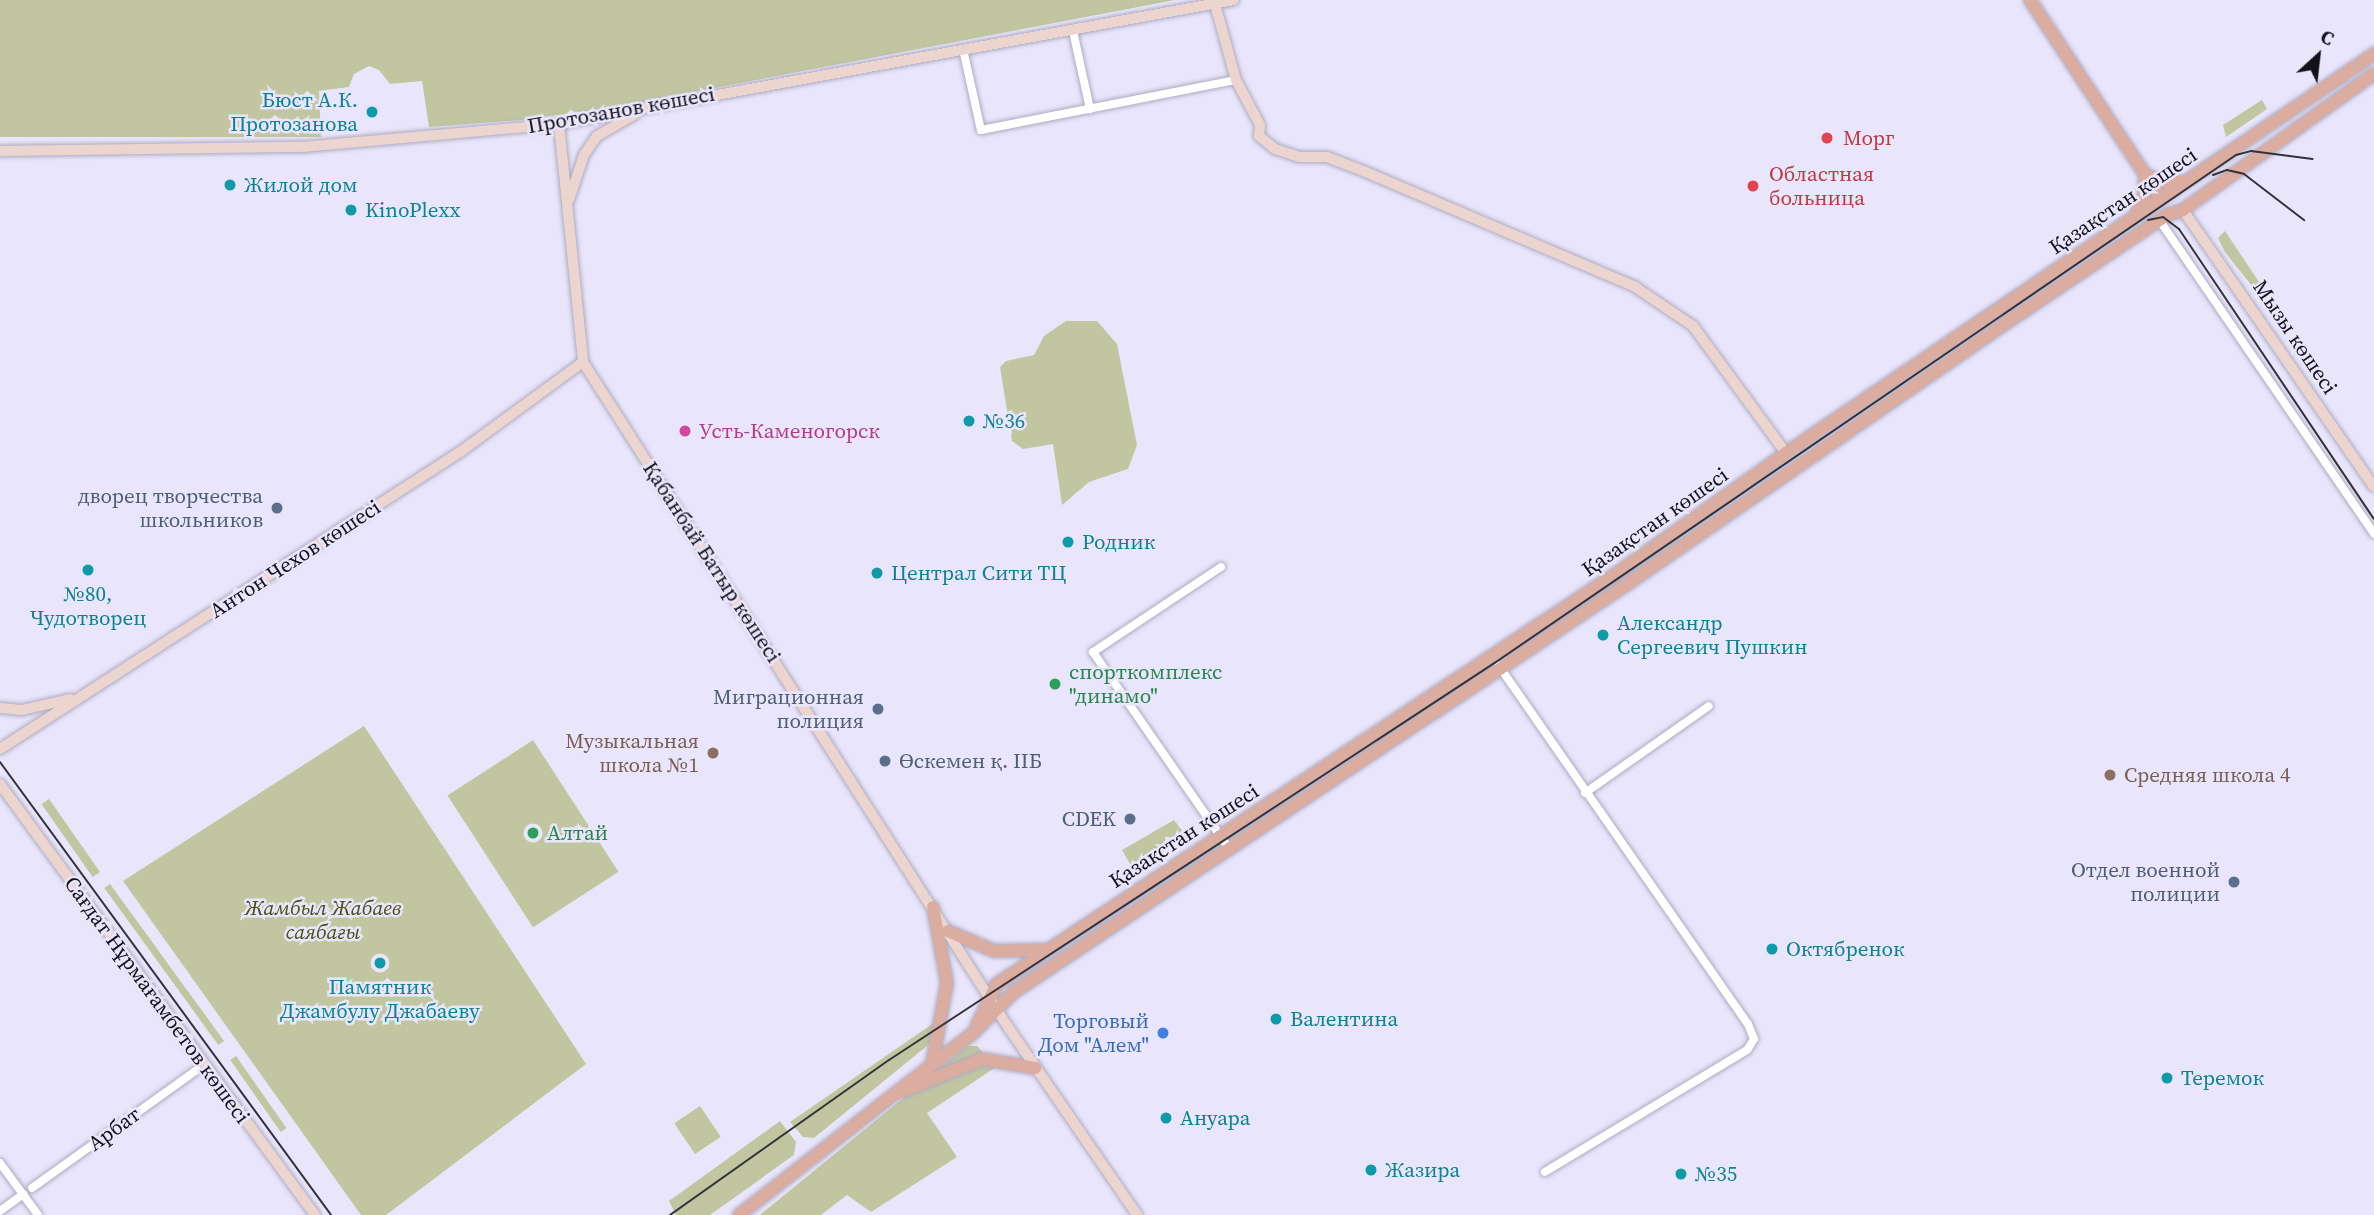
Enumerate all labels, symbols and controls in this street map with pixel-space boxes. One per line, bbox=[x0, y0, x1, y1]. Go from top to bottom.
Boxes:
north arrow bbox=[2283, 21, 2353, 91]
text: С bbox=[2316, 23, 2339, 52]
street label: Протозанов көшесі bbox=[525, 81, 717, 139]
place label: Бюст А.К. Протозанова bbox=[230, 87, 358, 137]
marker: Бюст А.К. Протозанова bbox=[364, 104, 380, 120]
place label: Морг bbox=[1843, 125, 1894, 151]
marker: Морг bbox=[1817, 128, 1837, 148]
street label: Қазақстан көшесі bbox=[2044, 142, 2202, 260]
place label: Областная больница bbox=[1769, 161, 1874, 211]
place label: Жилой дом bbox=[244, 172, 358, 198]
marker: Областная больница bbox=[1743, 176, 1763, 196]
marker: Жилой дом bbox=[222, 177, 238, 193]
place label: KinoPlexx bbox=[365, 197, 461, 223]
marker: KinoPlexx bbox=[343, 202, 359, 218]
street label: Мызы көшесі bbox=[2248, 275, 2342, 399]
place label: №36 bbox=[983, 408, 1025, 434]
marker: №36 bbox=[961, 413, 977, 429]
place label: Усть-Каменогорск bbox=[699, 418, 880, 444]
marker: Усть-Каменогорск bbox=[677, 423, 693, 439]
street label: Қабанбай Батыр көшесі bbox=[638, 457, 786, 667]
street label: Қазақстан көшесі bbox=[1577, 462, 1733, 582]
place label: дворец творчества школьников bbox=[78, 483, 263, 533]
street label: Антон Чехов көшесі bbox=[205, 494, 385, 624]
marker: дворец творчества школьников bbox=[269, 500, 285, 516]
place label: Родник bbox=[1082, 529, 1155, 555]
marker: Родник bbox=[1060, 534, 1076, 550]
place label: Централ Сити ТЦ bbox=[891, 560, 1067, 586]
marker: №80, Чудотворец bbox=[80, 562, 96, 578]
marker: Централ Сити ТЦ bbox=[869, 565, 885, 581]
place label: №80, Чудотворец bbox=[30, 581, 146, 631]
place label: Александр Сергеевич Пушкин bbox=[1617, 610, 1808, 660]
marker: Александр Сергеевич Пушкин bbox=[1595, 627, 1611, 643]
place label: спорткомплекс "динамо" bbox=[1069, 659, 1222, 709]
marker: спорткомплекс "динамо" bbox=[1047, 676, 1063, 692]
place label: Миграционная полиция bbox=[713, 684, 864, 734]
marker: Миграционная полиция bbox=[870, 701, 886, 717]
place label: Музыкальная школа №1 bbox=[565, 728, 699, 778]
marker: Музыкальная школа №1 bbox=[705, 745, 721, 761]
place label: Өскемен қ. ІІБ bbox=[899, 748, 1042, 774]
marker: Өскемен қ. ІІБ bbox=[877, 753, 893, 769]
place label: Средняя школа 4 bbox=[2124, 762, 2290, 788]
marker: Средняя школа 4 bbox=[2102, 767, 2118, 783]
street label: Қазақстан көшесі bbox=[1105, 778, 1263, 894]
place label: CDEK bbox=[1062, 806, 1116, 832]
marker: CDEK bbox=[1122, 811, 1138, 827]
place label: Алтай bbox=[547, 820, 608, 846]
marker: Алтай bbox=[525, 825, 541, 841]
place label: Отдел военной полиции bbox=[2071, 857, 2220, 907]
street label: Сағдат Нұрмағамбетов көшесі bbox=[59, 872, 255, 1128]
marker: Отдел военной полиции bbox=[2226, 874, 2242, 890]
park label: Жамбыл Жабаев саябағы bbox=[244, 895, 402, 945]
place label: Октябренок bbox=[1786, 936, 1905, 962]
marker: Октябренок bbox=[1764, 941, 1780, 957]
marker: Памятник Джамбулу Джабаеву bbox=[372, 955, 388, 971]
place label: Памятник Джамбулу Джабаеву bbox=[280, 974, 480, 1024]
place label: Валентина bbox=[1290, 1006, 1398, 1032]
place label: Торговый Дом "Алем" bbox=[1038, 1008, 1149, 1058]
marker: Валентина bbox=[1268, 1011, 1284, 1027]
marker: Торговый Дом "Алем" bbox=[1155, 1025, 1171, 1041]
place label: Теремок bbox=[2181, 1065, 2264, 1091]
marker: Теремок bbox=[2159, 1070, 2175, 1086]
street label: Арбат bbox=[83, 1102, 145, 1156]
place label: Ануара bbox=[1180, 1105, 1250, 1131]
marker: Ануара bbox=[1158, 1110, 1174, 1126]
place label: Жазира bbox=[1385, 1157, 1460, 1183]
place label: №35 bbox=[1695, 1161, 1737, 1187]
marker: Жазира bbox=[1363, 1162, 1379, 1178]
marker: №35 bbox=[1673, 1166, 1689, 1182]

